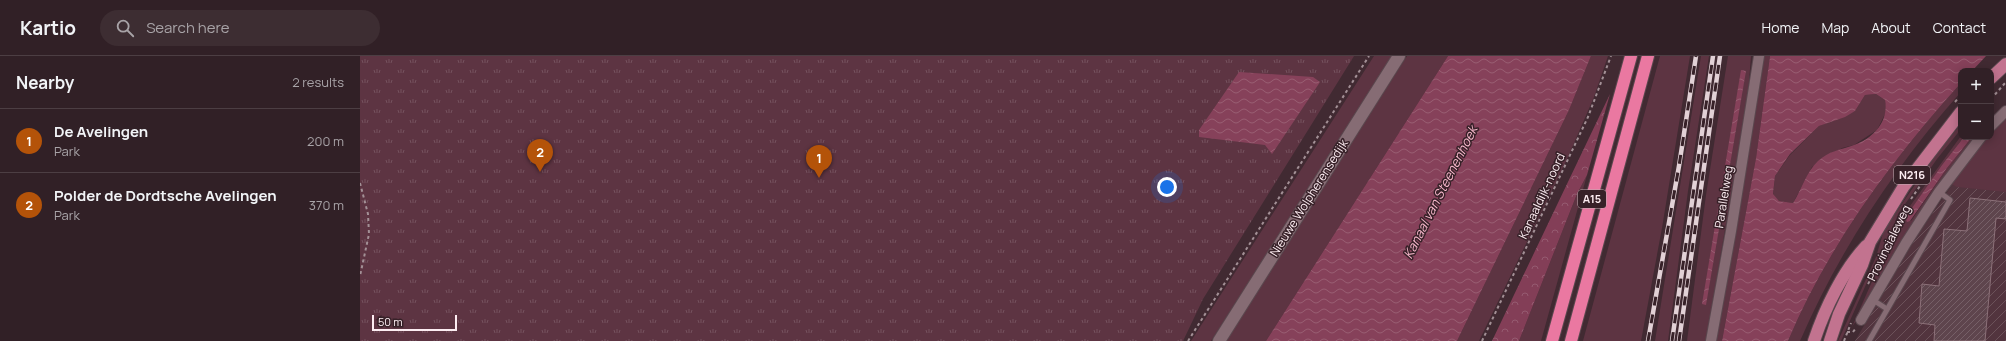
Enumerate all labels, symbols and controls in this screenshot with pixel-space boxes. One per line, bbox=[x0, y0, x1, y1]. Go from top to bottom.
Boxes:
search box bbox=[100, 10, 380, 46]
text: Kartio bbox=[20, 15, 76, 41]
icon: search bbox=[114, 17, 136, 39]
text: Search here bbox=[146, 17, 230, 38]
text: Home bbox=[1762, 18, 1799, 37]
text: Map bbox=[1821, 18, 1849, 37]
text: About bbox=[1871, 18, 1911, 37]
text: Contact bbox=[1933, 18, 1986, 37]
map controls bbox=[1958, 68, 1994, 140]
button: + bbox=[1958, 68, 1994, 104]
text: Nearby bbox=[16, 71, 74, 94]
text: 2 results bbox=[292, 73, 344, 91]
button: − bbox=[1958, 104, 1994, 140]
water label: Kanaal van Steenenhoek bbox=[1399, 120, 1482, 261]
text: De Avelingen bbox=[54, 121, 148, 142]
text: 1 bbox=[26, 132, 32, 150]
text: 200 m bbox=[307, 132, 344, 150]
street label: Nieuwe Wolpherensedijk bbox=[1265, 135, 1352, 260]
pin: 2 bbox=[527, 139, 553, 172]
text: Park bbox=[54, 142, 80, 160]
pin: 1 bbox=[806, 145, 832, 178]
street label: Kanaaldijk-noord bbox=[1514, 150, 1569, 242]
street label: Parallelweg bbox=[1710, 165, 1737, 229]
road number: N216 bbox=[1894, 166, 1930, 184]
your location bbox=[1157, 177, 1177, 197]
text: Polder de Dordtsche Avelingen bbox=[54, 185, 277, 206]
road number: A15 bbox=[1578, 190, 1606, 208]
text: 2 bbox=[25, 196, 33, 214]
text: 370 m bbox=[309, 196, 344, 214]
street label: Provincialeweg bbox=[1863, 202, 1914, 284]
text: Park bbox=[54, 206, 80, 224]
scale bar bbox=[372, 313, 457, 332]
text: 50 m bbox=[378, 314, 403, 329]

